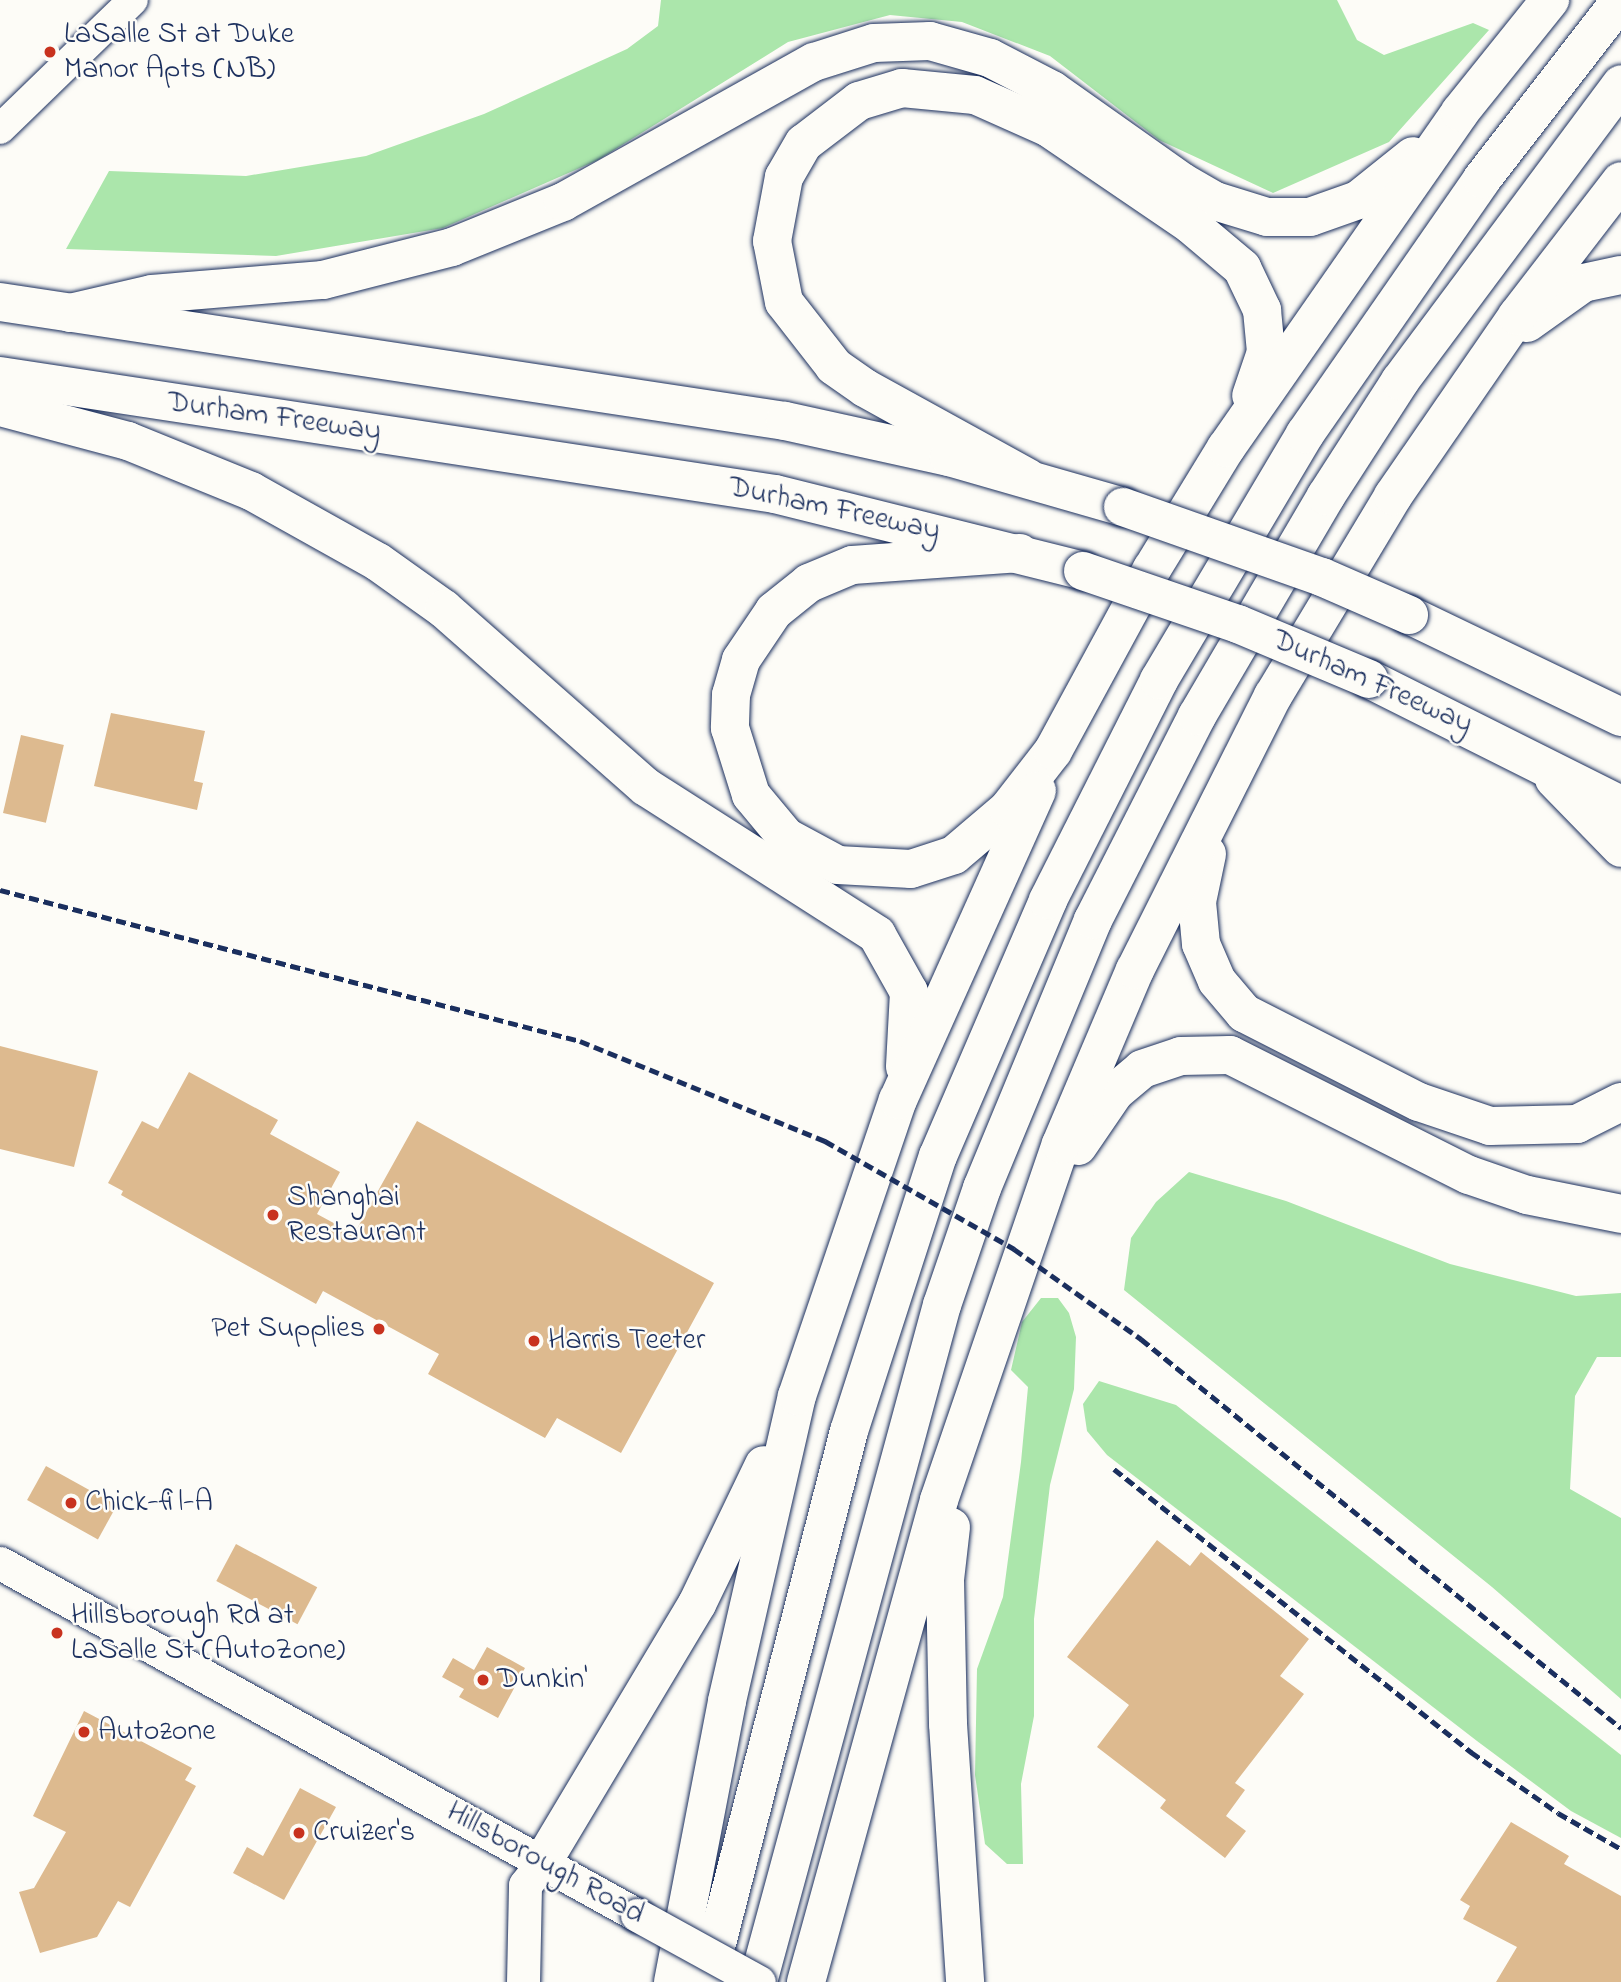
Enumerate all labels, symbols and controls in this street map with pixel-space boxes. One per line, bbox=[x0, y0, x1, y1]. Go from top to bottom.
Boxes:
place label: LaSalle St at Duke Manor Apts (NB) bbox=[64, 17, 294, 88]
marker: LaSalle St at Duke Manor Apts (NB) bbox=[42, 44, 58, 60]
street label: Durham Freeway bbox=[165, 385, 383, 451]
street label: Durham Freeway bbox=[725, 470, 943, 550]
street label: Durham Freeway bbox=[1266, 623, 1478, 743]
place label: Shanghai Restaurant bbox=[287, 1180, 426, 1250]
marker: Shanghai Restaurant bbox=[265, 1207, 281, 1223]
place label: Pet Supplies bbox=[211, 1311, 365, 1347]
marker: Pet Supplies bbox=[371, 1321, 387, 1337]
place label: Harris Teeter bbox=[548, 1323, 705, 1359]
marker: Harris Teeter bbox=[526, 1333, 542, 1349]
place label: Chick-fil-A bbox=[85, 1485, 213, 1521]
marker: Chick-fil-A bbox=[63, 1495, 79, 1511]
place label: Hillsborough Rd at LaSalle St (AutoZone) bbox=[71, 1598, 345, 1668]
marker: Hillsborough Rd at LaSalle St (AutoZone) bbox=[49, 1625, 65, 1641]
place label: Dunkin' bbox=[497, 1662, 587, 1698]
marker: Dunkin' bbox=[475, 1672, 491, 1688]
place label: Autozone bbox=[98, 1714, 216, 1750]
marker: Autozone bbox=[76, 1724, 92, 1740]
street label: Hillsborough Road bbox=[440, 1795, 650, 1933]
place label: Cruizer's bbox=[313, 1815, 415, 1851]
marker: Cruizer's bbox=[291, 1825, 307, 1841]

